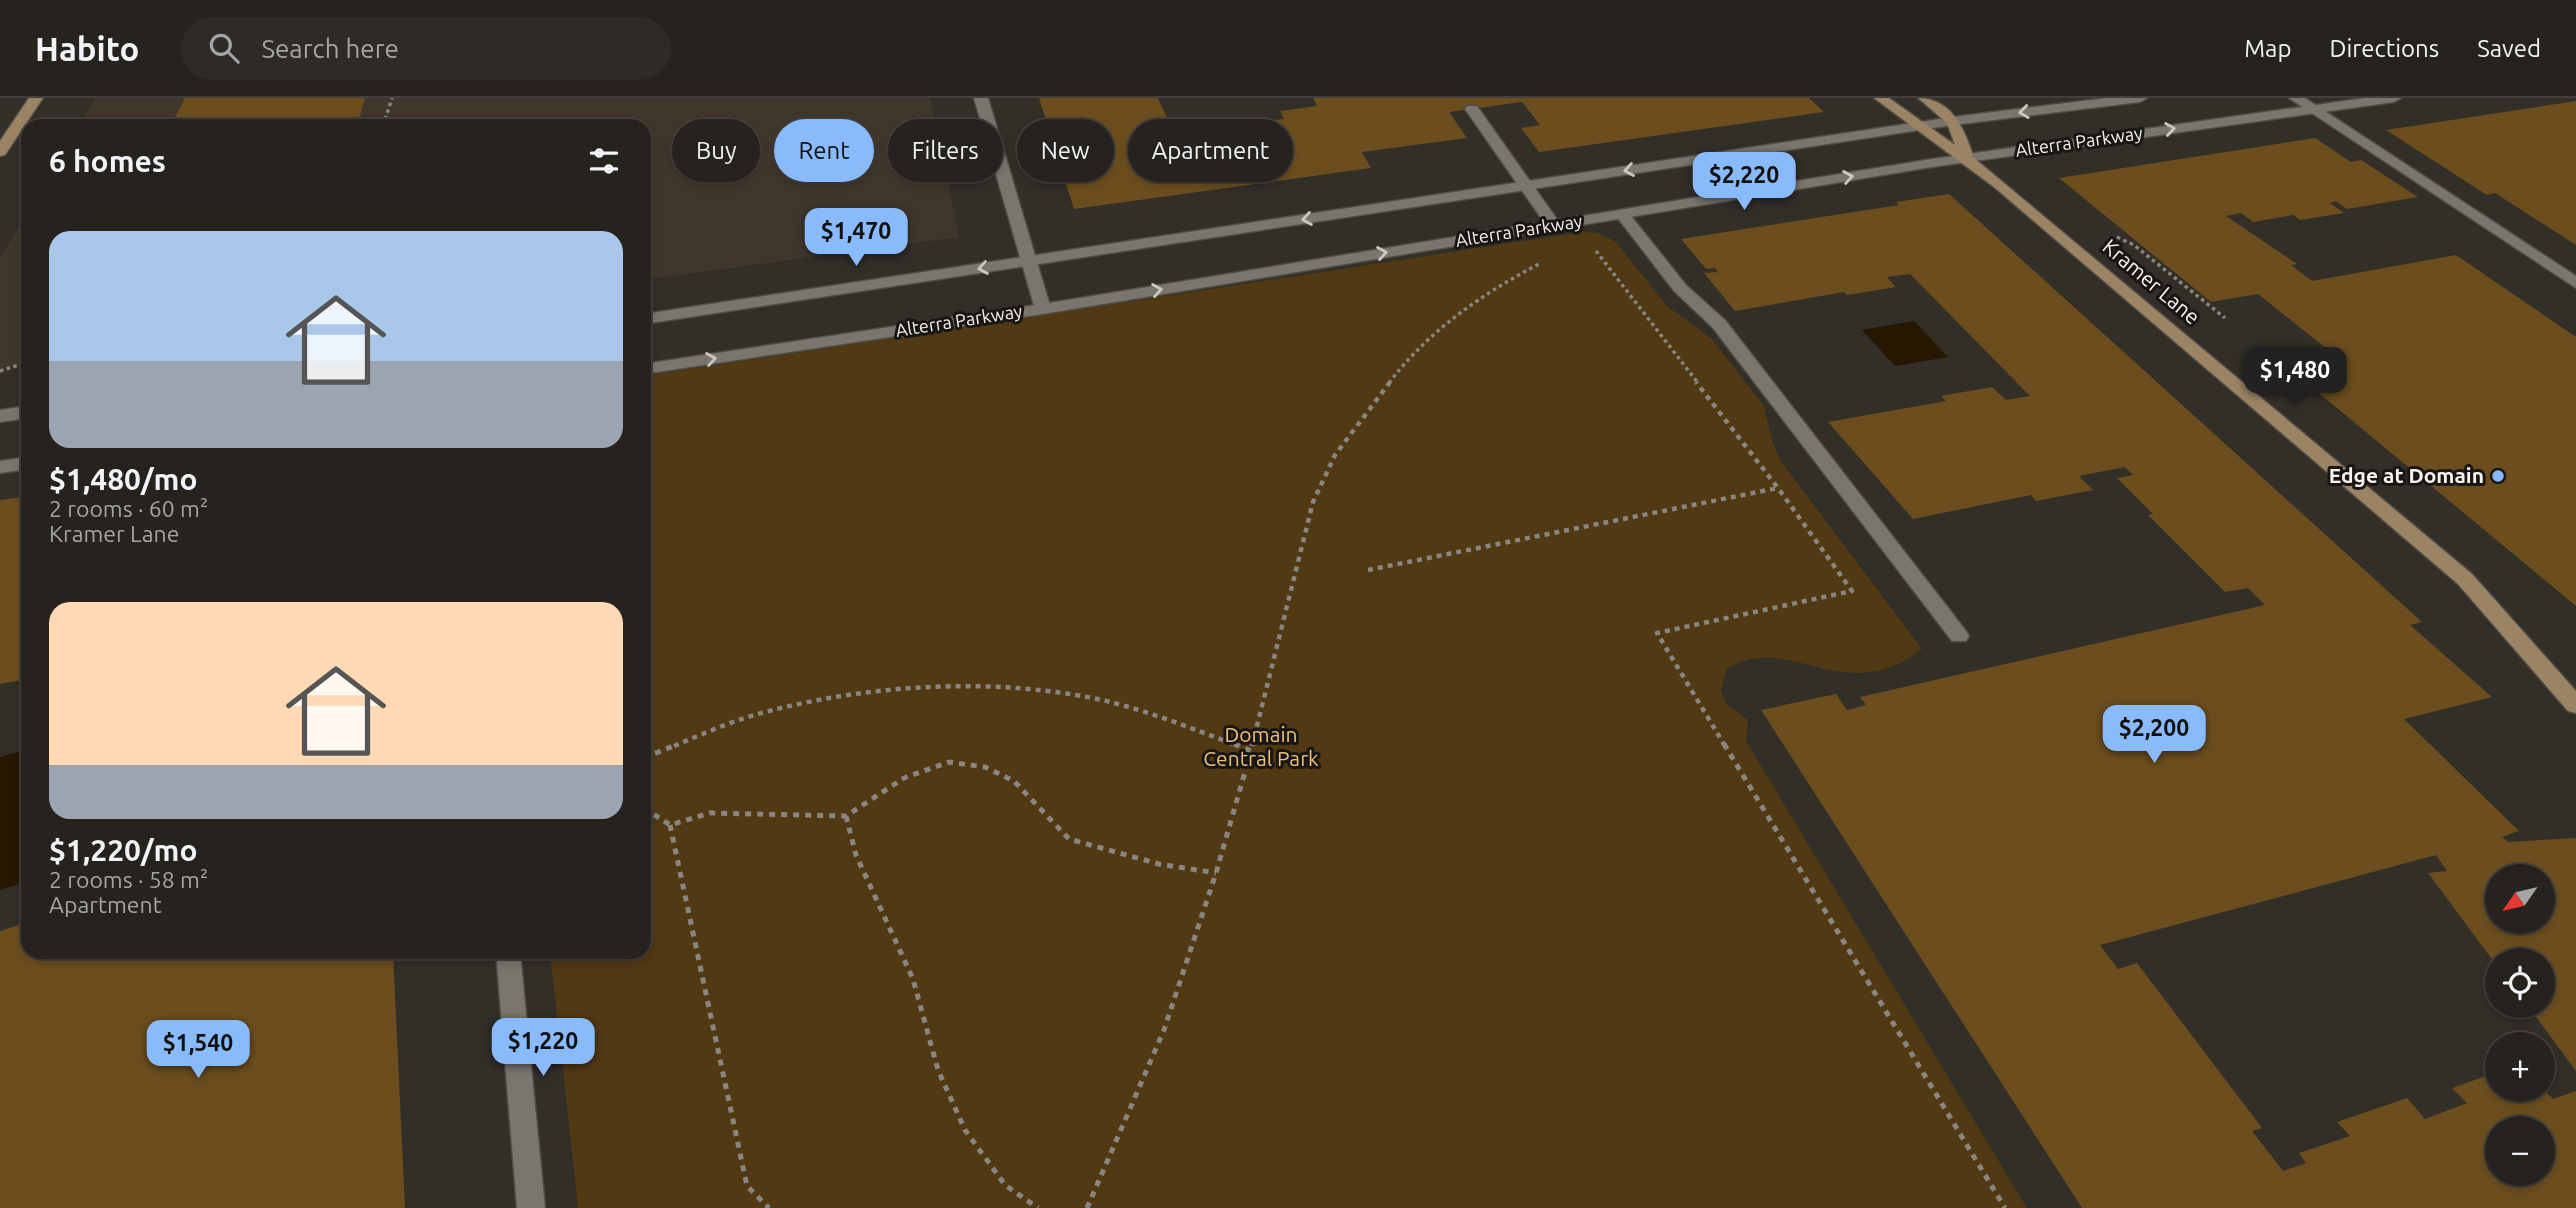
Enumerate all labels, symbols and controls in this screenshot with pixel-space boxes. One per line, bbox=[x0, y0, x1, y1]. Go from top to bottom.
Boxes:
search box bbox=[181, 17, 671, 80]
icon: search bbox=[205, 29, 243, 67]
text: Habito bbox=[35, 30, 139, 67]
text: Search here bbox=[261, 34, 399, 63]
text: Map bbox=[2244, 35, 2291, 62]
text: Directions bbox=[2329, 35, 2439, 62]
text: Saved bbox=[2477, 35, 2541, 62]
one-way arrow bbox=[2018, 105, 2030, 120]
chip: Buy bbox=[672, 119, 760, 182]
chip: Rent bbox=[774, 119, 874, 182]
chip: Filters bbox=[888, 119, 1003, 182]
chip: New bbox=[1017, 119, 1114, 182]
chip: Apartment bbox=[1128, 119, 1293, 182]
one-way arrow bbox=[2164, 121, 2176, 136]
street label: Alterra Parkway bbox=[2014, 122, 2144, 160]
icon: filters bbox=[585, 142, 623, 180]
text: 6 homes bbox=[49, 144, 166, 178]
pin: $2,220 bbox=[1687, 152, 1801, 212]
one-way arrow bbox=[1623, 162, 1635, 177]
text: $2,220 bbox=[1709, 162, 1779, 187]
one-way arrow bbox=[1842, 170, 1854, 185]
pin: $1,470 bbox=[799, 208, 913, 268]
street label: Alterra Parkway bbox=[1454, 210, 1584, 250]
one-way arrow bbox=[1302, 211, 1313, 226]
text: $1,470 bbox=[821, 218, 891, 243]
street label: Kramer Lane bbox=[2098, 234, 2205, 329]
one-way arrow bbox=[1376, 246, 1388, 261]
one-way arrow bbox=[977, 260, 989, 275]
icon: home bbox=[273, 277, 399, 403]
one-way arrow bbox=[1151, 283, 1163, 298]
street label: Alterra Parkway bbox=[894, 300, 1024, 340]
pin: $1,480 bbox=[2238, 348, 2352, 407]
one-way arrow bbox=[706, 352, 717, 367]
text: $1,480 bbox=[2260, 357, 2330, 382]
text: $1,480/mo bbox=[49, 462, 198, 496]
place label: Edge at Domain bbox=[2329, 463, 2484, 487]
marker: Edge at Domain bbox=[2490, 468, 2506, 484]
text: 2 rooms · 60 m² bbox=[49, 496, 208, 521]
text: Kramer Lane bbox=[49, 521, 179, 546]
icon: home bbox=[273, 648, 399, 774]
pin: $2,200 bbox=[2097, 706, 2211, 765]
text: $2,200 bbox=[2119, 715, 2189, 740]
park label: Domain Central Park bbox=[1203, 722, 1319, 770]
text: $1,220/mo bbox=[49, 833, 198, 867]
north arrow bbox=[2485, 864, 2555, 934]
map controls bbox=[2485, 864, 2555, 1186]
text: 2 rooms · 58 m² bbox=[49, 867, 208, 892]
text: Apartment bbox=[49, 892, 162, 917]
button: locate bbox=[2485, 948, 2555, 1018]
pin: $1,220 bbox=[486, 1018, 600, 1078]
pin: $1,540 bbox=[141, 1020, 255, 1080]
text: $1,220 bbox=[508, 1028, 578, 1053]
text: $1,540 bbox=[163, 1030, 233, 1055]
button: + bbox=[2485, 1032, 2555, 1102]
button: − bbox=[2485, 1116, 2555, 1186]

